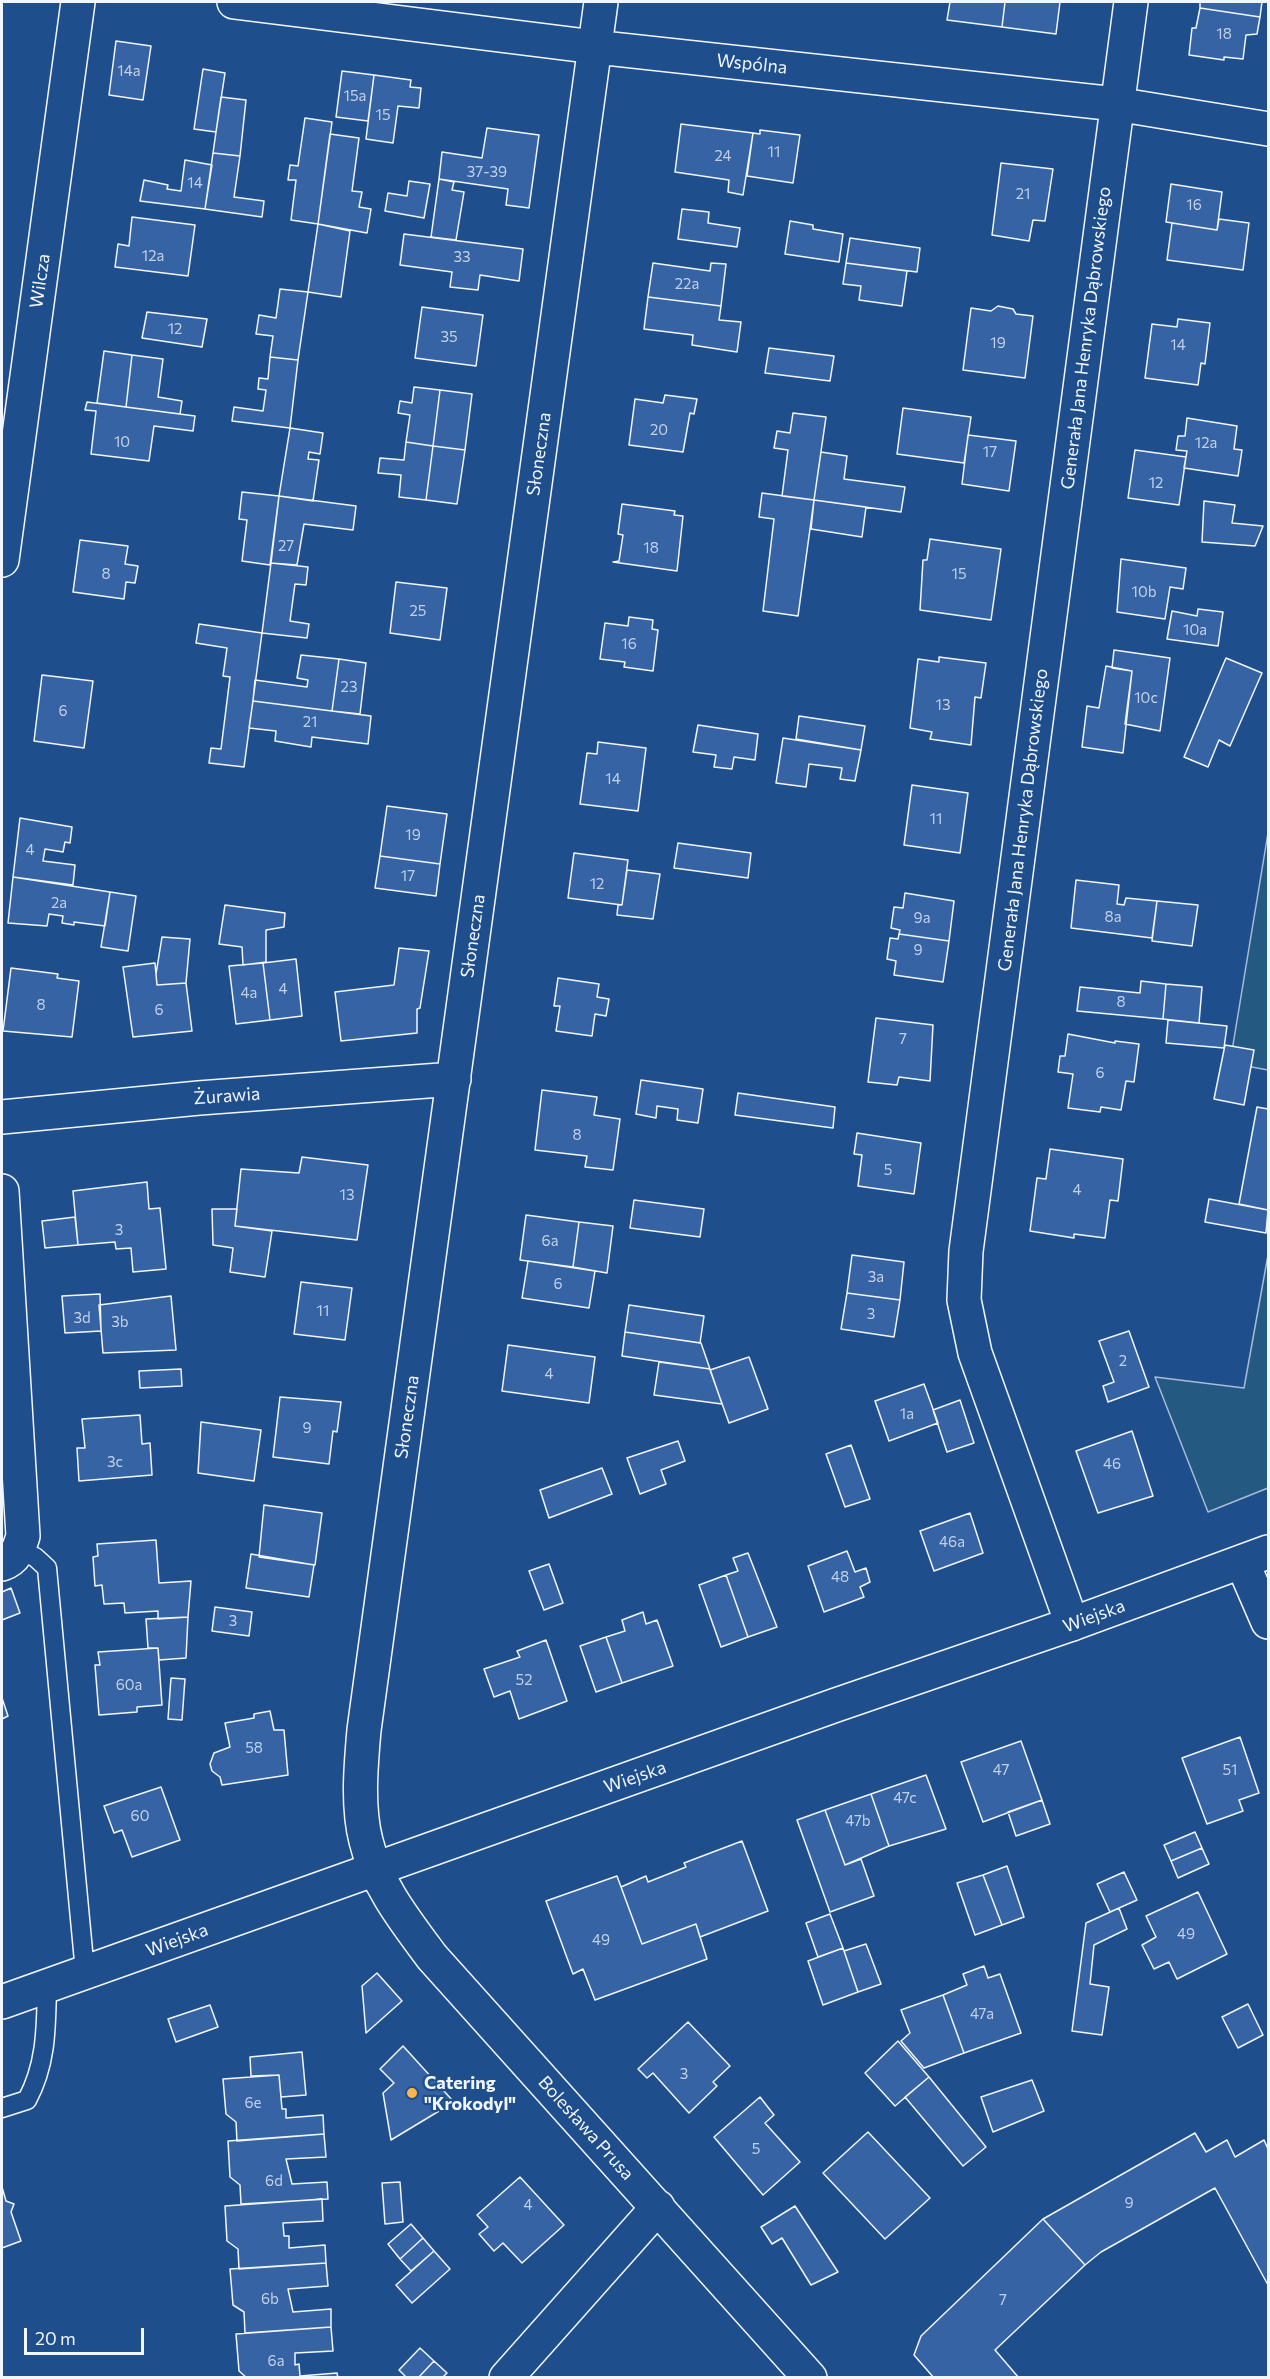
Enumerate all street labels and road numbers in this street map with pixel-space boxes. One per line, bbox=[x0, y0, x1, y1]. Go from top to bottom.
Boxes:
street label: Wspólna bbox=[716, 50, 788, 78]
street label: Generała Jana Henryka Dąbrowskiego bbox=[1057, 185, 1115, 491]
street label: Wilcza bbox=[25, 252, 55, 310]
street label: Słoneczna bbox=[522, 411, 556, 497]
street label: Generała Jana Henryka Dąbrowskiego bbox=[994, 667, 1052, 973]
street label: Słoneczna bbox=[456, 893, 490, 979]
street label: Żurawia bbox=[193, 1083, 261, 1109]
street label: Słoneczna bbox=[390, 1374, 424, 1460]
street label: Wiejska bbox=[1060, 1595, 1128, 1637]
street label: Wiejska bbox=[601, 1756, 669, 1798]
street label: Wiejska bbox=[143, 1919, 211, 1961]
street label: Bolesława Prusa bbox=[534, 2072, 638, 2184]

